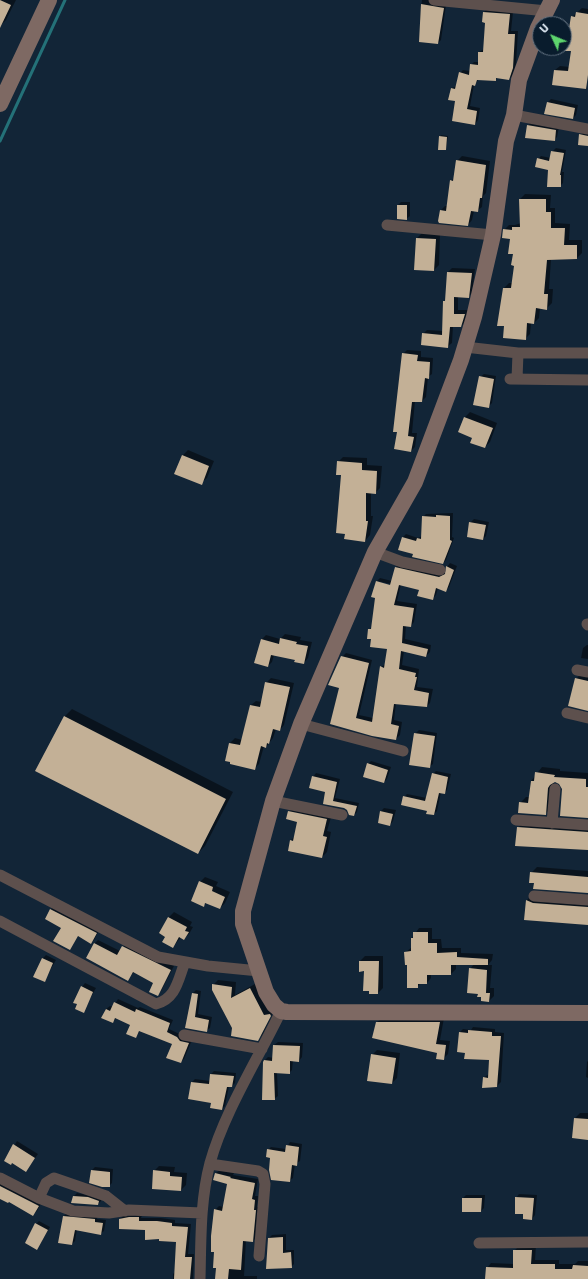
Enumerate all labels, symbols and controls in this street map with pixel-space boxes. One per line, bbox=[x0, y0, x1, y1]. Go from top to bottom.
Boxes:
north arrow bbox=[532, 16, 572, 56]
text: U bbox=[536, 21, 551, 35]

